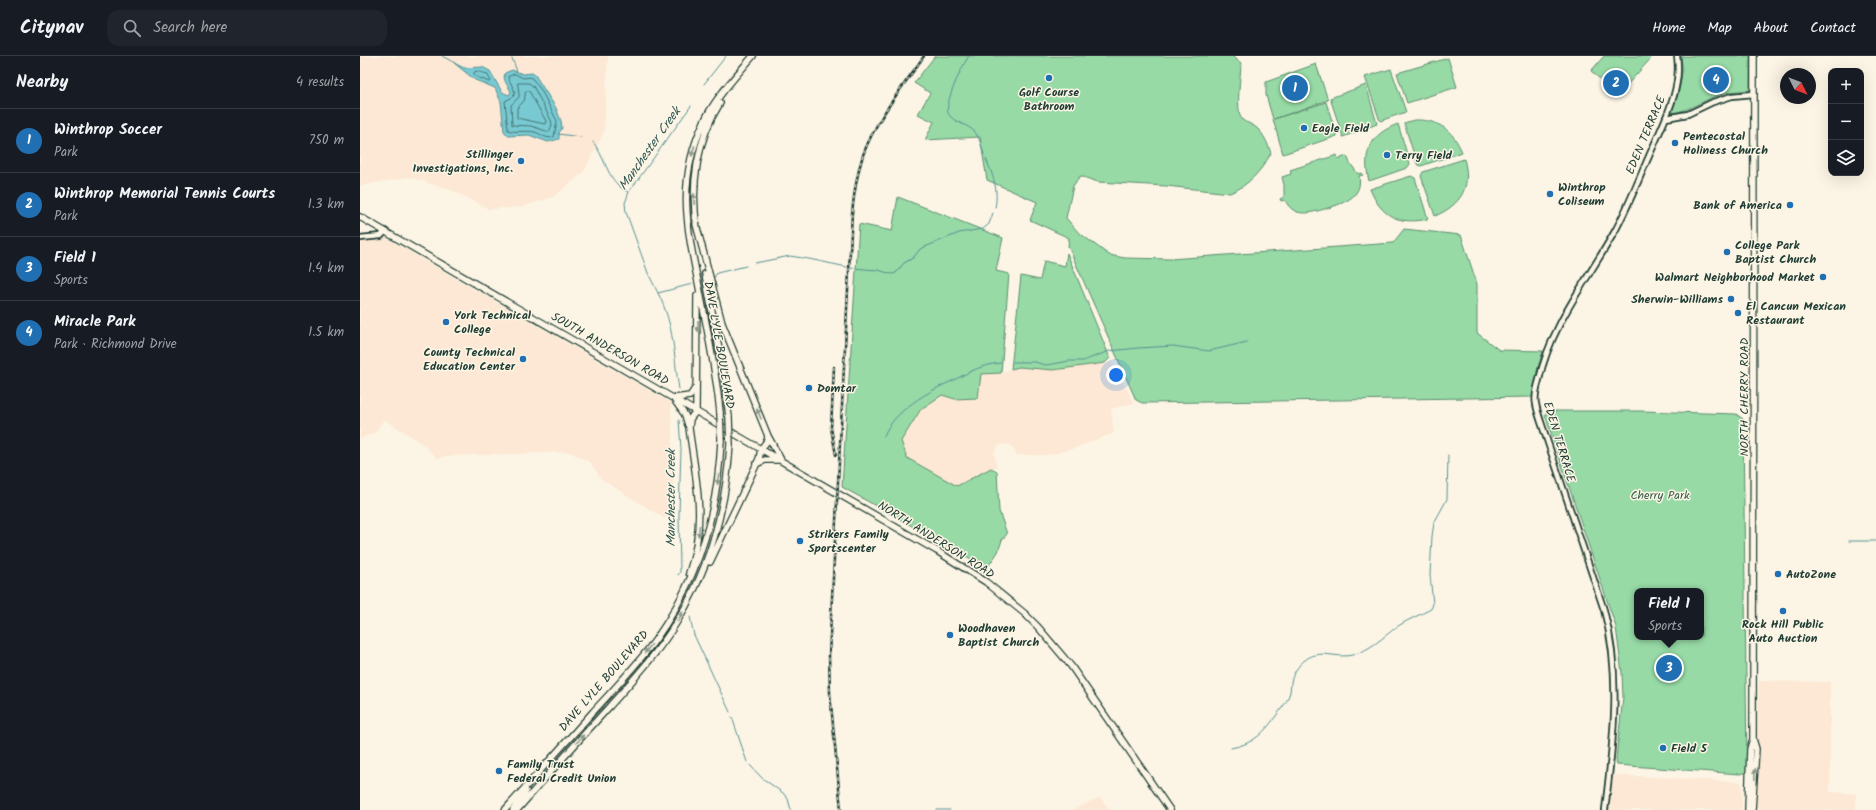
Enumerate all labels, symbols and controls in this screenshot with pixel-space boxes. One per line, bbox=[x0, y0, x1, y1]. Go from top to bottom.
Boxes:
search box bbox=[107, 10, 387, 46]
text: Citynav bbox=[20, 13, 83, 43]
text: Search here bbox=[153, 16, 227, 40]
icon: search bbox=[121, 17, 143, 39]
text: Home bbox=[1652, 17, 1686, 39]
text: Map bbox=[1708, 17, 1732, 39]
text: About bbox=[1754, 17, 1788, 39]
text: Contact bbox=[1810, 17, 1856, 39]
pin: 4 bbox=[1703, 65, 1729, 95]
pin: 2 bbox=[1603, 68, 1629, 98]
north arrow bbox=[1780, 68, 1816, 104]
map controls bbox=[1828, 68, 1864, 176]
button: + bbox=[1828, 68, 1864, 104]
text: Nearby bbox=[16, 69, 68, 96]
text: 4 results bbox=[296, 72, 344, 93]
marker: Golf Course Bathroom bbox=[1044, 73, 1054, 83]
pin: 1 bbox=[1282, 73, 1308, 103]
place label: Golf Course Bathroom bbox=[1019, 83, 1079, 116]
street label: EDEN TERRACE bbox=[1621, 92, 1671, 177]
water label: Manchester Creek bbox=[613, 101, 688, 195]
button: − bbox=[1828, 104, 1864, 140]
text: Winthrop Soccer bbox=[54, 118, 162, 142]
place label: Eagle Field bbox=[1312, 119, 1370, 138]
marker: Eagle Field bbox=[1299, 123, 1309, 133]
place label: Pentecostal Holiness Church bbox=[1683, 127, 1768, 160]
text: 1 bbox=[27, 130, 31, 151]
text: 750 m bbox=[309, 130, 344, 151]
marker: Pentecostal Holiness Church bbox=[1670, 138, 1680, 148]
button: layers bbox=[1828, 140, 1864, 176]
text: Park bbox=[54, 142, 78, 163]
place label: Stillinger Investigations, Inc. bbox=[413, 145, 514, 178]
one-way arrow bbox=[690, 145, 696, 157]
place label: Terry Field bbox=[1395, 146, 1453, 165]
marker: Terry Field bbox=[1382, 150, 1392, 160]
marker: Stillinger Investigations, Inc. bbox=[516, 156, 526, 166]
place label: Winthrop Coliseum bbox=[1558, 178, 1606, 211]
text: Winthrop Memorial Tennis Courts bbox=[54, 182, 275, 206]
marker: Winthrop Coliseum bbox=[1545, 189, 1555, 199]
one-way arrow bbox=[691, 193, 698, 205]
text: 2 bbox=[25, 194, 33, 215]
text: 1.3 km bbox=[308, 194, 344, 215]
place label: Bank of America bbox=[1693, 196, 1782, 215]
marker: Bank of America bbox=[1785, 200, 1795, 210]
text: Park bbox=[54, 206, 78, 227]
place label: College Park Baptist Church bbox=[1735, 236, 1816, 269]
text: Field 1 bbox=[54, 246, 96, 270]
marker: College Park Baptist Church bbox=[1722, 247, 1732, 257]
text: 3 bbox=[25, 258, 33, 279]
text: 1.4 km bbox=[308, 258, 344, 279]
place label: Walmart Neighborhood Market bbox=[1655, 268, 1816, 287]
text: Sports bbox=[54, 270, 88, 291]
marker: Walmart Neighborhood Market bbox=[1818, 272, 1828, 282]
street label: DAVE LYLE BOULEVARD bbox=[698, 280, 740, 411]
place label: Sherwin-Williams bbox=[1631, 290, 1723, 309]
marker: Sherwin-Williams bbox=[1726, 294, 1736, 304]
place label: El Cancun Mexican Restaurant bbox=[1746, 297, 1846, 330]
place label: York Technical College bbox=[454, 306, 532, 339]
street label: SOUTH ANDERSON ROAD bbox=[547, 307, 673, 391]
marker: El Cancun Mexican Restaurant bbox=[1733, 308, 1743, 318]
text: Miracle Park bbox=[54, 310, 135, 334]
marker: York Technical College bbox=[441, 317, 451, 327]
one-way arrow bbox=[695, 320, 701, 333]
text: 4 bbox=[25, 322, 33, 343]
text: 1.5 km bbox=[308, 322, 344, 343]
text: Park · Richmond Drive bbox=[54, 334, 177, 355]
street label: NORTH CHERRY ROAD bbox=[1735, 337, 1754, 457]
place label: County Technical Education Center bbox=[423, 343, 516, 376]
marker: County Technical Education Center bbox=[518, 354, 528, 364]
your location bbox=[1106, 365, 1126, 385]
place label: Domtar bbox=[817, 379, 857, 398]
marker: Domtar bbox=[804, 383, 814, 393]
street label: EDEN TERRACE bbox=[1538, 399, 1581, 486]
one-way arrow bbox=[756, 408, 762, 420]
water label: Manchester Creek bbox=[661, 447, 682, 547]
one-way arrow bbox=[715, 473, 721, 485]
park label: Cherry Park bbox=[1630, 486, 1690, 505]
street label: NORTH ANDERSON ROAD bbox=[874, 496, 999, 584]
one-way arrow bbox=[696, 525, 702, 537]
place label: Strikers Family Sportscenter bbox=[808, 525, 890, 558]
marker: Strikers Family Sportscenter bbox=[795, 536, 805, 546]
place label: AutoZone bbox=[1786, 565, 1836, 584]
marker: AutoZone bbox=[1773, 569, 1783, 579]
popup bbox=[1634, 588, 1704, 640]
text: Field 1 bbox=[1648, 592, 1690, 616]
marker: Rock Hill Public Auto Auction bbox=[1778, 606, 1788, 616]
one-way arrow bbox=[676, 611, 683, 623]
place label: Rock Hill Public Auto Auction bbox=[1742, 615, 1824, 648]
text: Sports bbox=[1648, 616, 1682, 637]
place label: Woodhaven Baptist Church bbox=[958, 619, 1039, 652]
street label: DAVE LYLE BOULEVARD bbox=[554, 626, 654, 736]
marker: Woodhaven Baptist Church bbox=[945, 630, 955, 640]
one-way arrow bbox=[644, 643, 652, 654]
pin: 3 bbox=[1656, 653, 1682, 683]
one-way arrow bbox=[575, 734, 585, 744]
place label: Field 5 bbox=[1671, 739, 1708, 758]
marker: Field 5 bbox=[1658, 743, 1668, 753]
place label: Family Trust Federal Credit Union bbox=[507, 755, 617, 788]
marker: Family Trust Federal Credit Union bbox=[494, 766, 504, 776]
one-way arrow bbox=[1751, 768, 1758, 780]

